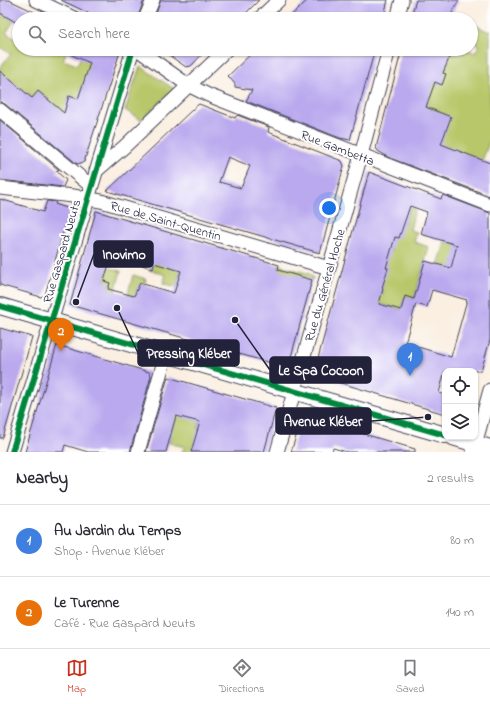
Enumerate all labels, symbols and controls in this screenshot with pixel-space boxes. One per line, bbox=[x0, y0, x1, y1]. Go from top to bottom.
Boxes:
search box bbox=[12, 12, 478, 56]
icon: search bbox=[26, 23, 48, 45]
text: Search here bbox=[58, 23, 130, 45]
street label: Rue Gambetta bbox=[298, 126, 377, 171]
street label: Rue Gaspard Neuts bbox=[39, 197, 86, 306]
street label: Rue de Saint-Quentin bbox=[108, 197, 223, 246]
your location bbox=[319, 198, 339, 218]
street label: Rue du Général Hoche bbox=[300, 227, 351, 344]
callout: Inovimo bbox=[94, 241, 153, 267]
text: Inovimo bbox=[102, 245, 146, 266]
pin: 2 bbox=[48, 318, 74, 351]
callout: Pressing Kléber bbox=[138, 340, 239, 366]
pin: 1 bbox=[397, 343, 423, 376]
text: Pressing Kléber bbox=[147, 344, 232, 367]
callout: Le Spa Cocoon bbox=[270, 357, 371, 383]
text: Le Spa Cocoon bbox=[278, 361, 364, 382]
map controls bbox=[442, 368, 478, 440]
button: locate bbox=[442, 368, 478, 404]
button: layers bbox=[442, 404, 478, 440]
callout: Avenue Kléber bbox=[276, 408, 371, 434]
text: Avenue Kléber bbox=[284, 412, 363, 433]
text: Nearby bbox=[16, 466, 68, 491]
text: 2 results bbox=[427, 469, 474, 488]
text: Au Jardin du Temps bbox=[54, 520, 181, 542]
text: 1 bbox=[27, 531, 31, 550]
text: 80 m bbox=[450, 531, 474, 550]
text: Shop · Avenue Kléber bbox=[54, 542, 165, 561]
text: Le Turenne bbox=[54, 592, 119, 614]
text: 2 bbox=[26, 603, 32, 622]
text: 140 m bbox=[446, 603, 474, 622]
text: Café · Rue Gaspard Neuts bbox=[54, 614, 196, 633]
tab: Map bbox=[66, 657, 88, 697]
tab: Directions bbox=[219, 657, 264, 697]
tab: Saved bbox=[396, 657, 424, 697]

